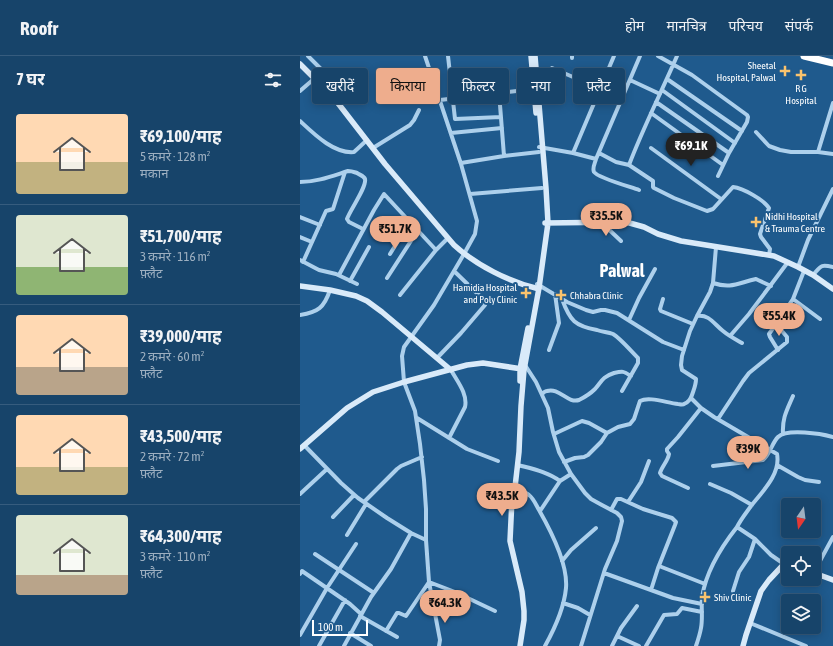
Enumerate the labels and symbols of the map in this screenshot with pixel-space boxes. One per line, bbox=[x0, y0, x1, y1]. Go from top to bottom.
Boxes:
place label: Sheetal Hospital, Palwal bbox=[717, 60, 776, 83]
marker: Sheetal Hospital, Palwal bbox=[779, 65, 791, 77]
marker: R G Hospital bbox=[795, 69, 807, 81]
place label: R G Hospital bbox=[785, 83, 817, 106]
pin: ₹69.1K bbox=[658, 133, 724, 167]
pin: ₹35.5K bbox=[573, 203, 639, 237]
place label: Nidhi Hospital & Trauma Centre bbox=[765, 211, 826, 234]
pin: ₹51.7K bbox=[362, 216, 428, 250]
marker: Nidhi Hospital & Trauma Centre bbox=[750, 216, 762, 228]
district label: Palwal bbox=[599, 260, 645, 281]
place label: Hamidia Hospital and Poly Clinic bbox=[453, 282, 517, 305]
marker: Hamidia Hospital and Poly Clinic bbox=[520, 287, 532, 299]
marker: Chhabra Clinic bbox=[555, 289, 567, 301]
place label: Chhabra Clinic bbox=[570, 290, 623, 301]
pin: ₹55.4K bbox=[746, 303, 812, 337]
pin: ₹39K bbox=[724, 436, 772, 470]
pin: ₹43.5K bbox=[469, 483, 535, 517]
north arrow bbox=[781, 498, 821, 538]
pin: ₹64.3K bbox=[412, 590, 478, 624]
marker: Shiv Clinic bbox=[699, 591, 711, 603]
place label: Shiv Clinic bbox=[714, 592, 751, 603]
scale bar bbox=[312, 618, 368, 637]

